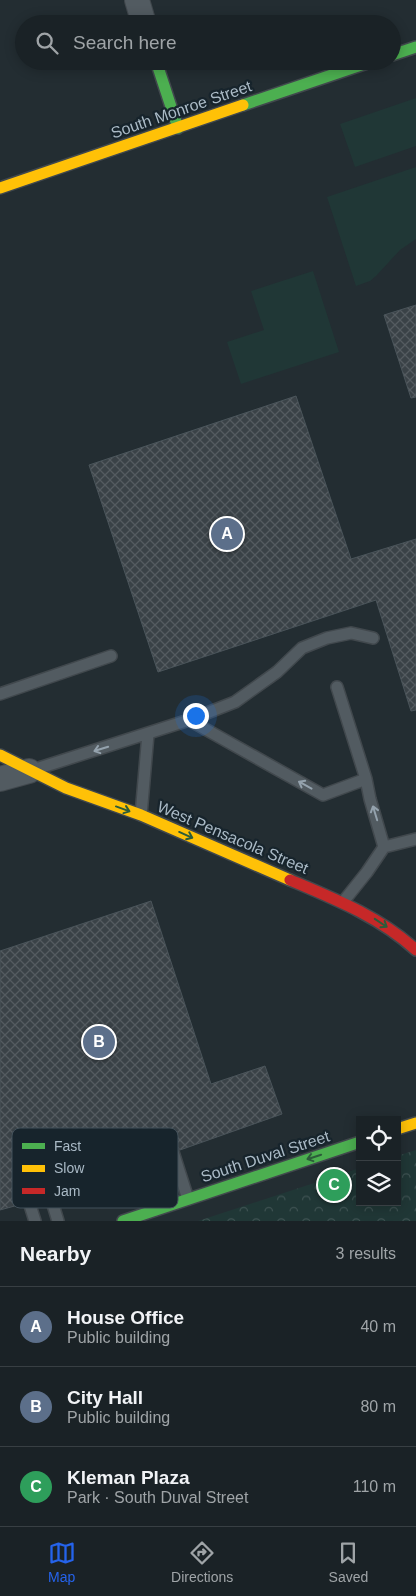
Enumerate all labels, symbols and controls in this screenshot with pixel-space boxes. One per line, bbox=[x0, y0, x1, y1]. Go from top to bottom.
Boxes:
search box bbox=[15, 15, 401, 70]
icon: search bbox=[33, 29, 61, 57]
text: Search here bbox=[73, 32, 177, 53]
street label: South Monroe Street bbox=[109, 77, 254, 142]
pin: A bbox=[211, 515, 243, 553]
your location bbox=[183, 703, 209, 729]
one-way arrow bbox=[93, 744, 109, 754]
one-way arrow bbox=[298, 780, 313, 790]
street label: West Pensacola Street bbox=[155, 798, 311, 877]
one-way arrow bbox=[115, 805, 130, 814]
one-way arrow bbox=[369, 806, 379, 822]
one-way arrow bbox=[178, 830, 193, 840]
one-way arrow bbox=[374, 918, 388, 929]
pin: B bbox=[83, 1023, 115, 1061]
map controls bbox=[356, 1116, 401, 1206]
button: locate bbox=[356, 1116, 401, 1161]
street label: South Duval Street bbox=[199, 1127, 332, 1185]
legend bbox=[12, 1128, 178, 1208]
text: Fast bbox=[54, 1138, 81, 1154]
one-way arrow bbox=[306, 1153, 322, 1162]
text: Slow bbox=[54, 1160, 85, 1176]
button: layers bbox=[356, 1161, 401, 1206]
pin: C bbox=[318, 1166, 350, 1204]
text: Jam bbox=[54, 1183, 80, 1199]
text: Nearby bbox=[20, 1242, 91, 1265]
text: 3 results bbox=[336, 1245, 396, 1262]
text: House Office bbox=[67, 1307, 184, 1328]
text: A bbox=[30, 1318, 42, 1335]
text: 40 m bbox=[360, 1318, 396, 1335]
text: Public building bbox=[67, 1329, 170, 1346]
text: City Hall bbox=[67, 1387, 143, 1408]
text: B bbox=[30, 1398, 42, 1415]
text: 80 m bbox=[360, 1398, 396, 1415]
text: Public building bbox=[67, 1409, 170, 1426]
text: Kleman Plaza bbox=[67, 1467, 190, 1488]
text: C bbox=[30, 1478, 42, 1495]
text: 110 m bbox=[353, 1478, 396, 1495]
text: Park · South Duval Street bbox=[67, 1489, 248, 1506]
tab: Map bbox=[48, 1539, 76, 1585]
tab: Directions bbox=[171, 1539, 233, 1585]
tab: Saved bbox=[329, 1539, 368, 1585]

